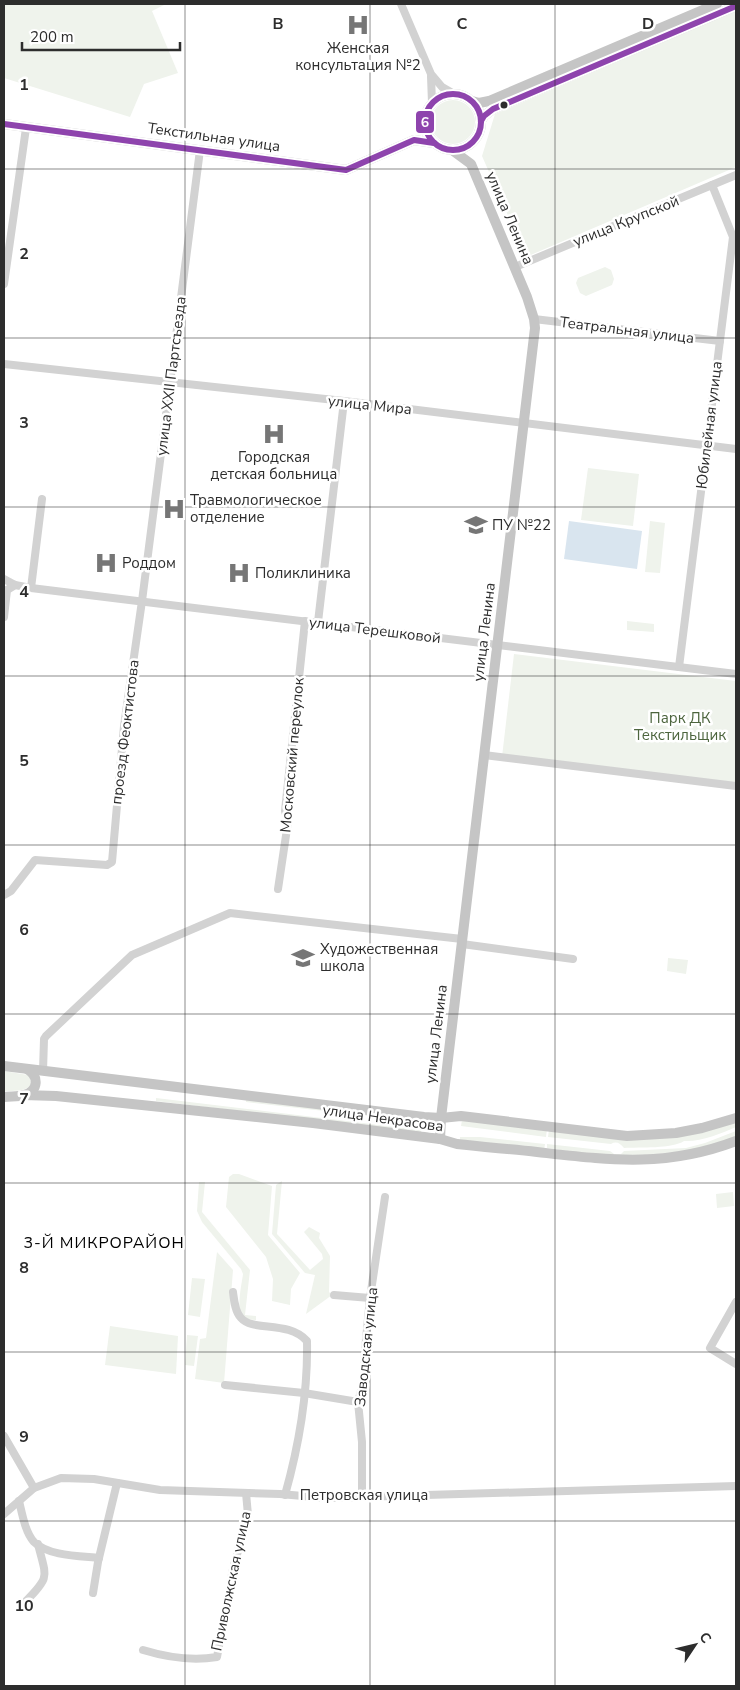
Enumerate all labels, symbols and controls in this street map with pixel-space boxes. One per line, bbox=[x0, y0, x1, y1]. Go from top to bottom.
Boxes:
hospital icon: Женская консультация №2 bbox=[345, 12, 371, 38]
text: B bbox=[272, 13, 284, 35]
text: C bbox=[457, 13, 468, 35]
text: D bbox=[642, 13, 654, 35]
scale bar bbox=[22, 20, 180, 52]
text: 200 m bbox=[30, 27, 74, 47]
place label: Женская консультация №2 bbox=[295, 38, 421, 75]
text: 1 bbox=[19, 74, 29, 96]
unlabelled marker bbox=[499, 100, 509, 110]
line badge: 6 bbox=[415, 110, 435, 134]
text: 6 bbox=[421, 113, 429, 132]
street label: Текстильная улица bbox=[146, 118, 282, 156]
street label: улица Ленина bbox=[481, 168, 539, 268]
street label: улица Крупской bbox=[570, 191, 682, 251]
text: 2 bbox=[19, 243, 29, 265]
street label: улица XXII Партсъезда bbox=[151, 295, 191, 457]
street label: Театральная улица bbox=[559, 312, 695, 348]
street label: Юбилейная улица bbox=[691, 360, 727, 490]
street label: улица Мира bbox=[327, 391, 413, 419]
text: 3 bbox=[19, 412, 29, 434]
hospital icon: Городская детская больница bbox=[261, 421, 287, 447]
place label: Городская детская больница bbox=[211, 447, 337, 484]
place label: Травмологическое отделение bbox=[190, 490, 322, 527]
hospital icon: Травмологическое отделение bbox=[161, 496, 187, 522]
school or university icon: ПУ №22 bbox=[463, 512, 489, 538]
place label: ПУ №22 bbox=[492, 515, 551, 535]
hospital icon: Роддом bbox=[93, 550, 119, 576]
place label: Роддом bbox=[122, 553, 176, 573]
hospital icon: Поликлиника bbox=[226, 560, 252, 586]
place label: Поликлиника bbox=[255, 563, 351, 583]
text: 4 bbox=[19, 581, 29, 603]
street label: улица Ленина bbox=[468, 581, 500, 683]
street label: улица Терешковой bbox=[308, 612, 442, 648]
street label: проезд Феоктистова bbox=[106, 658, 144, 806]
street label: Московский переулок bbox=[275, 677, 309, 833]
park label: Парк ДК Текстильщик bbox=[634, 708, 726, 745]
text: 5 bbox=[19, 750, 29, 772]
text: 6 bbox=[19, 919, 29, 941]
place label: Художественная школа bbox=[320, 939, 438, 976]
school or university icon: Художественная школа bbox=[290, 945, 316, 971]
street label: улица Ленина bbox=[420, 983, 452, 1085]
text: 7 bbox=[19, 1088, 29, 1110]
street label: улица Некрасова bbox=[321, 1100, 445, 1136]
district label: 3-Й МИКРОРАЙОН bbox=[23, 1232, 185, 1254]
text: 8 bbox=[19, 1257, 29, 1279]
street label: Заводская улица bbox=[350, 1286, 382, 1408]
text: 9 bbox=[19, 1426, 29, 1448]
street label: Петровская улица bbox=[300, 1485, 428, 1505]
street label: Приволжская улица bbox=[206, 1509, 256, 1653]
text: 10 bbox=[14, 1595, 34, 1617]
north arrow bbox=[670, 1620, 720, 1670]
text: С bbox=[695, 1628, 716, 1648]

